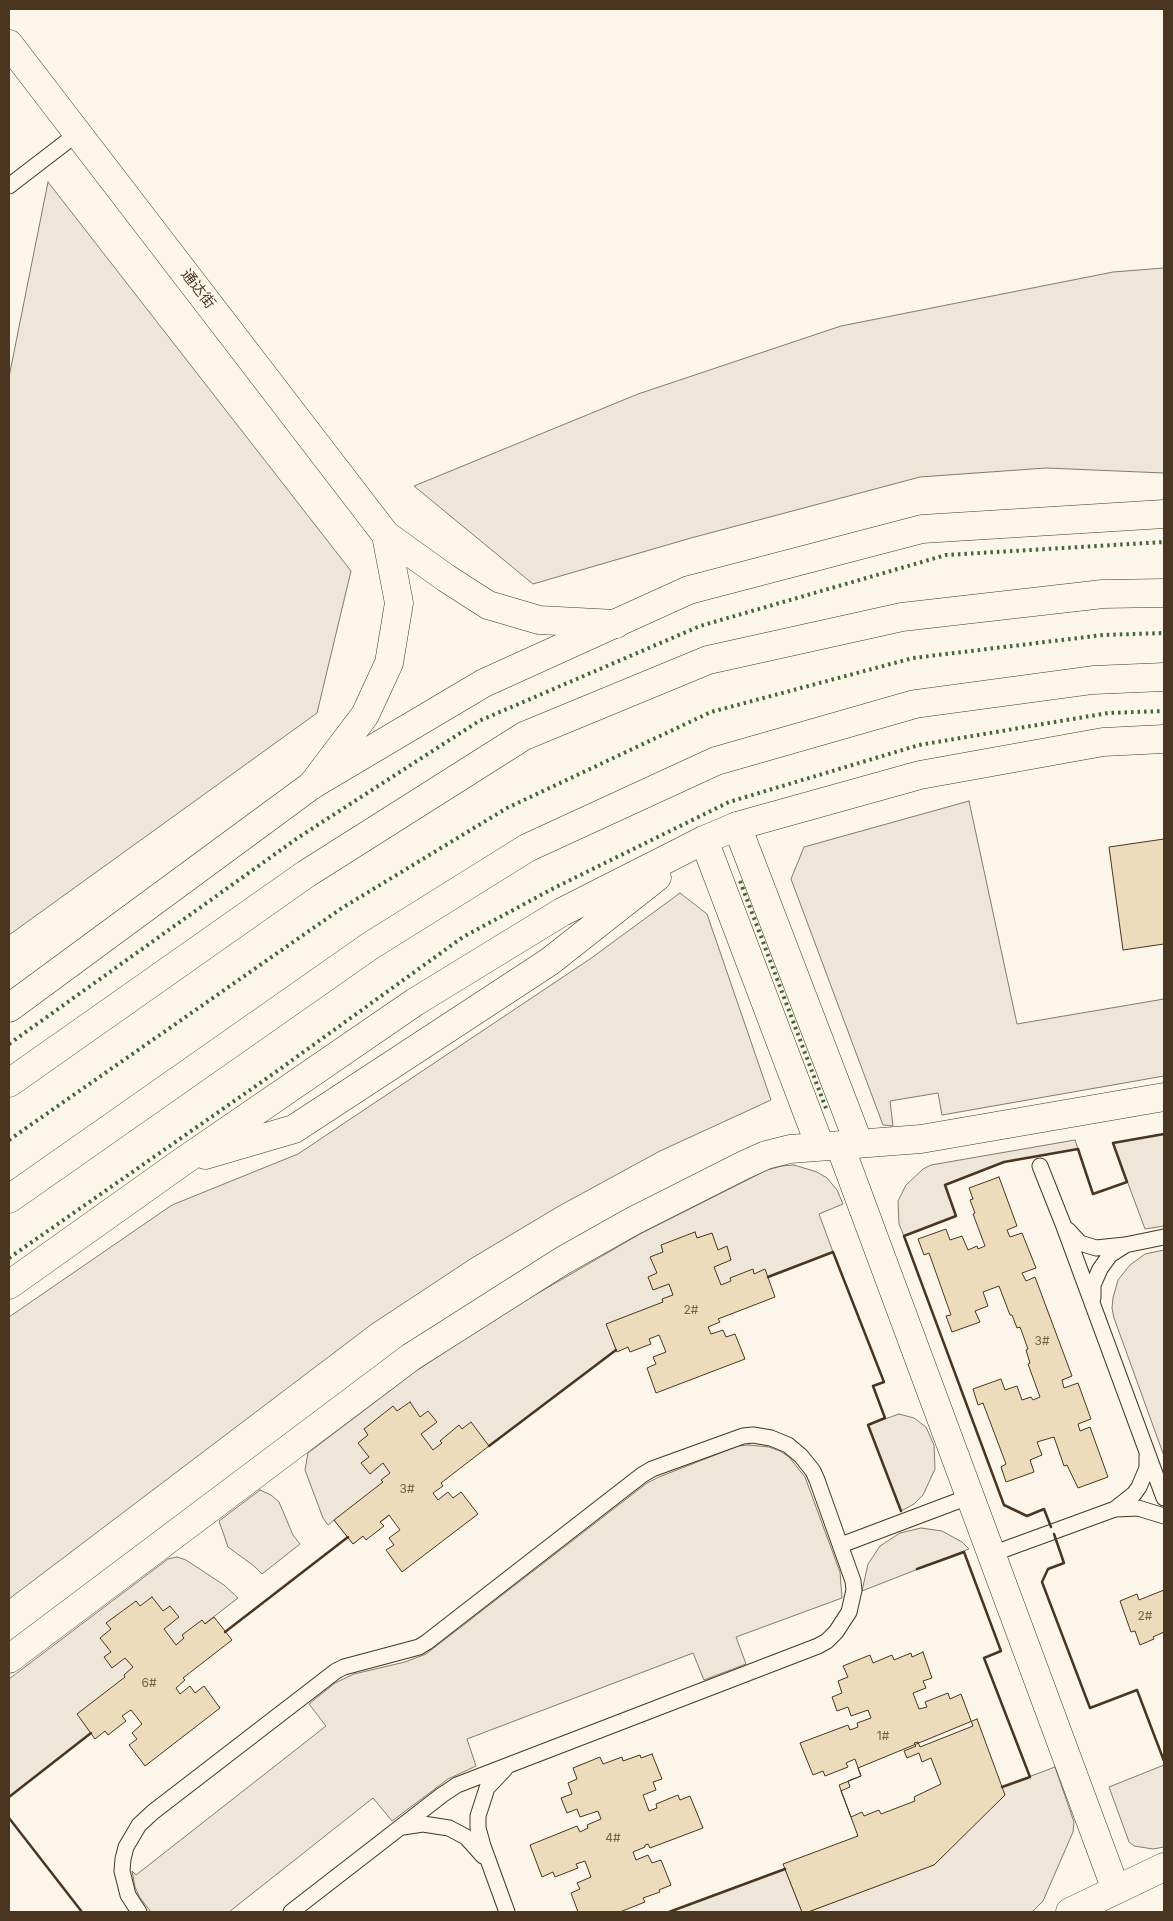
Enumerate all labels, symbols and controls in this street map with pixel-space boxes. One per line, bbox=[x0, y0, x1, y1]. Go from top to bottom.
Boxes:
street label: 通达街 bbox=[177, 266, 219, 312]
house number: 2# bbox=[684, 1303, 698, 1317]
house number: 3# bbox=[1034, 1334, 1050, 1348]
house number: 3# bbox=[399, 1482, 415, 1496]
house number: 2# bbox=[1138, 1609, 1152, 1623]
house number: 6# bbox=[141, 1676, 157, 1690]
house number: 1# bbox=[877, 1729, 889, 1743]
house number: 4# bbox=[605, 1831, 621, 1845]

